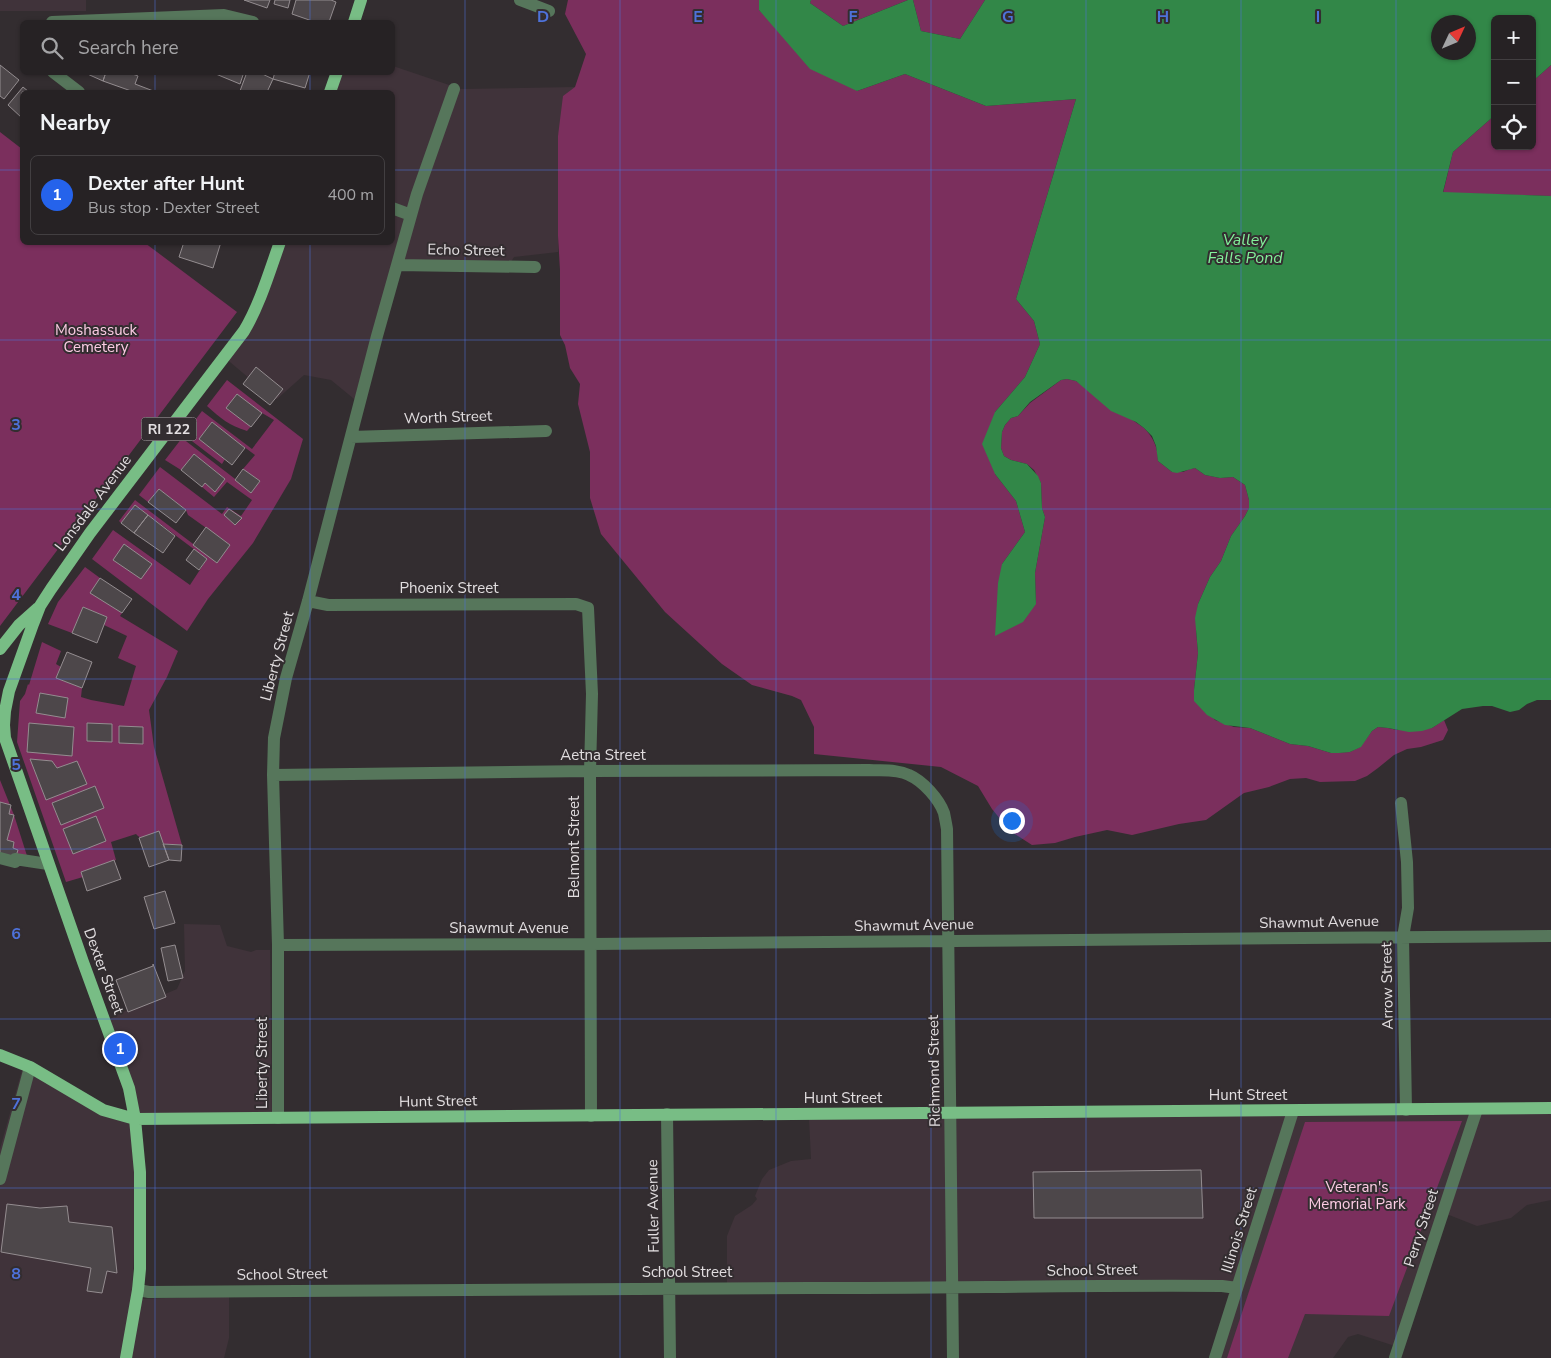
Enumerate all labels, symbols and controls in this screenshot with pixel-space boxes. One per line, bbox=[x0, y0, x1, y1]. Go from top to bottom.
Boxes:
text: D bbox=[537, 6, 549, 28]
text: E bbox=[693, 6, 703, 28]
text: F bbox=[849, 6, 858, 28]
text: G bbox=[1002, 6, 1014, 28]
text: H bbox=[1157, 6, 1169, 28]
text: I bbox=[1316, 6, 1320, 28]
north arrow bbox=[1431, 15, 1476, 60]
map controls bbox=[1491, 15, 1536, 150]
button: + bbox=[1491, 15, 1536, 60]
search box bbox=[20, 20, 395, 75]
icon: search bbox=[38, 34, 66, 62]
text: Search here bbox=[78, 35, 179, 61]
button: − bbox=[1491, 60, 1536, 105]
button: locate bbox=[1491, 105, 1536, 150]
text: Nearby bbox=[40, 109, 110, 137]
text: Dexter after Hunt bbox=[88, 171, 244, 197]
text: 1 bbox=[52, 184, 62, 206]
text: 400 m bbox=[327, 184, 374, 206]
text: Bus stop · Dexter Street bbox=[88, 197, 259, 219]
water label: Valley Falls Pond bbox=[1207, 229, 1283, 269]
street label: Echo Street bbox=[427, 239, 506, 261]
park label: Moshassuck Cemetery bbox=[55, 320, 138, 357]
street label: Worth Street bbox=[404, 405, 493, 429]
text: 3 bbox=[11, 414, 21, 436]
road number: RI 122 bbox=[142, 418, 196, 440]
street label: Lonsdale Avenue bbox=[50, 451, 136, 555]
street label: Phoenix Street bbox=[400, 578, 499, 598]
text: 4 bbox=[11, 584, 21, 606]
street label: Liberty Street bbox=[255, 608, 299, 703]
street label: Aetna Street bbox=[560, 745, 646, 765]
text: 5 bbox=[11, 754, 21, 776]
street label: Belmont Street bbox=[564, 795, 584, 898]
your location bbox=[999, 808, 1025, 834]
street label: Shawmut Avenue bbox=[1259, 911, 1379, 933]
street label: Shawmut Avenue bbox=[854, 914, 974, 936]
street label: Shawmut Avenue bbox=[449, 918, 569, 938]
text: 6 bbox=[11, 923, 21, 945]
street label: Dexter Street bbox=[79, 925, 129, 1018]
street label: Arrow Street bbox=[1376, 941, 1398, 1030]
street label: Richmond Street bbox=[923, 1014, 945, 1127]
street label: Liberty Street bbox=[252, 1016, 272, 1109]
pin: 1 bbox=[104, 1030, 136, 1068]
street label: Hunt Street bbox=[1209, 1085, 1288, 1105]
street label: Hunt Street bbox=[804, 1088, 883, 1108]
street label: Hunt Street bbox=[399, 1090, 478, 1112]
text: 7 bbox=[11, 1093, 21, 1115]
street label: Fuller Avenue bbox=[642, 1159, 664, 1253]
park label: Veteran's Memorial Park bbox=[1308, 1177, 1406, 1214]
street label: Illinois Street bbox=[1216, 1184, 1262, 1275]
street label: Perry Street bbox=[1399, 1186, 1443, 1270]
street label: School Street bbox=[1047, 1259, 1138, 1281]
street label: School Street bbox=[642, 1262, 733, 1282]
text: 8 bbox=[11, 1263, 21, 1285]
street label: School Street bbox=[237, 1263, 328, 1285]

